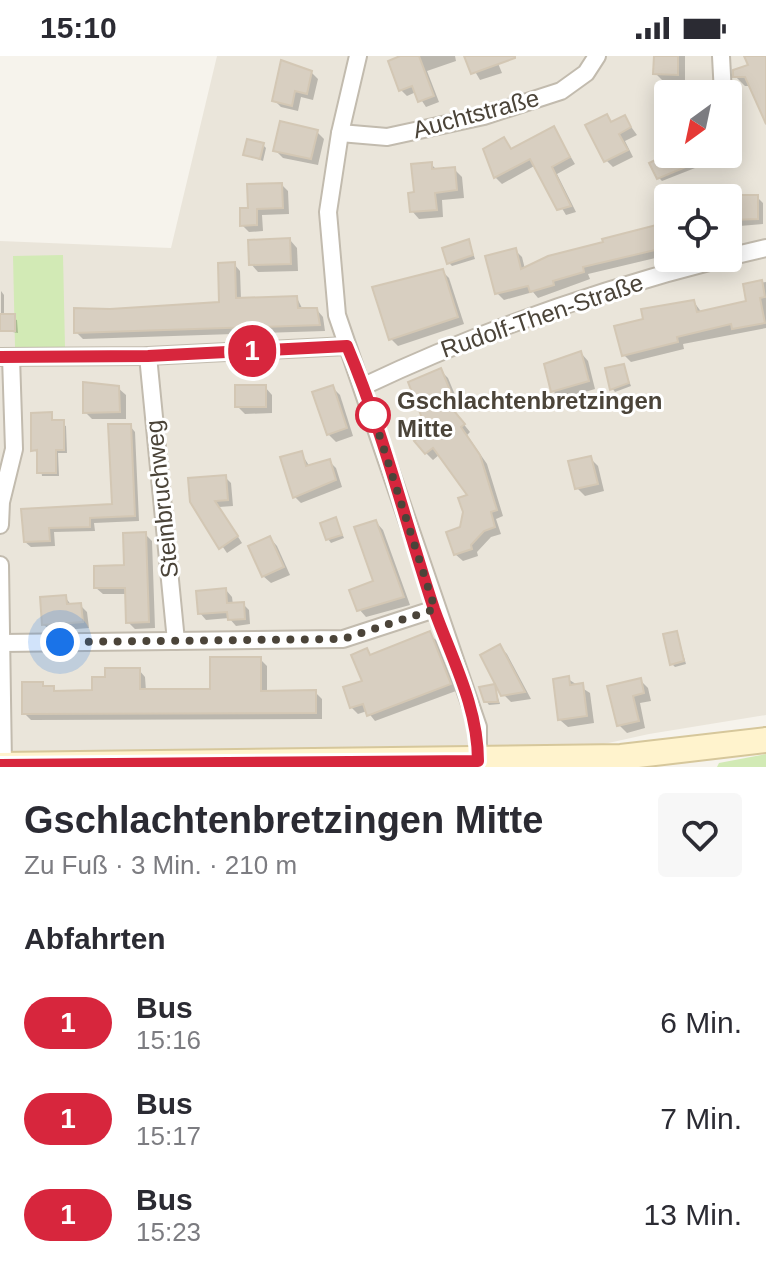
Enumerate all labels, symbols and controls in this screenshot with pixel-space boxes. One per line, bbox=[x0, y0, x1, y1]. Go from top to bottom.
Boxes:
text: 15:10 bbox=[40, 11, 117, 44]
north arrow bbox=[654, 80, 742, 168]
map controls bbox=[654, 80, 742, 272]
street label: Auchtstraße bbox=[410, 84, 542, 143]
button: locate bbox=[654, 184, 742, 272]
street label: Rudolf-Then-Straße bbox=[437, 268, 647, 363]
line badge: 1 bbox=[226, 325, 278, 377]
text: 1 bbox=[244, 335, 260, 366]
place label: Gschlachtenbretzingen Mitte bbox=[397, 387, 662, 442]
marker: Gschlachtenbretzingen Mitte bbox=[356, 398, 390, 432]
street label: Steinbruchweg bbox=[140, 419, 183, 579]
your location bbox=[40, 622, 80, 662]
button: heart bbox=[658, 793, 742, 877]
text: Gschlachtenbretzingen Mitte bbox=[24, 799, 543, 841]
text: Zu Fuß · 3 Min. · 210 m bbox=[24, 850, 297, 880]
text: Abfahrten bbox=[24, 922, 166, 955]
text: Bus bbox=[136, 991, 193, 1024]
text: 6 Min. bbox=[660, 1006, 742, 1039]
text: 1 bbox=[60, 1007, 76, 1038]
text: 15:16 bbox=[136, 1025, 201, 1055]
text: Bus bbox=[136, 1087, 193, 1120]
text: 7 Min. bbox=[660, 1102, 742, 1135]
text: 1 bbox=[60, 1103, 76, 1134]
text: 15:17 bbox=[136, 1121, 201, 1151]
text: Bus bbox=[136, 1183, 193, 1216]
text: 13 Min. bbox=[644, 1198, 742, 1231]
text: 1 bbox=[60, 1199, 76, 1230]
text: 15:23 bbox=[136, 1217, 201, 1247]

